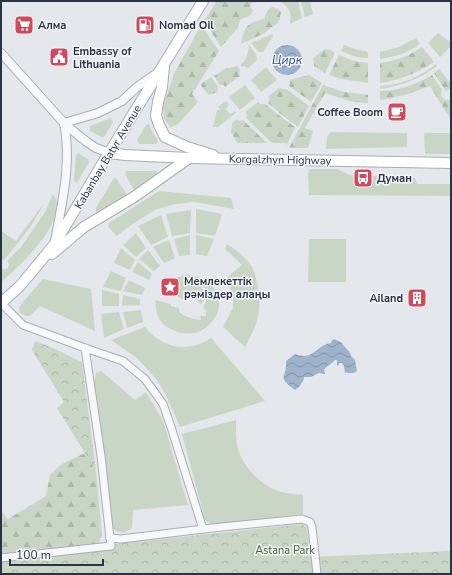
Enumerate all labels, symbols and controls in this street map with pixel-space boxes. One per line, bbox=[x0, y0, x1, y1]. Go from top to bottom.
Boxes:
supermarket icon: Алма bbox=[13, 14, 35, 36]
fuel station icon: Nomad Oil bbox=[134, 14, 156, 36]
place label: Алма bbox=[38, 18, 66, 33]
place label: Nomad Oil bbox=[159, 18, 214, 33]
place label: Embassy of Lithuania bbox=[73, 44, 132, 72]
public building icon: Embassy of Lithuania bbox=[48, 46, 70, 68]
water label: Цирк bbox=[272, 52, 303, 68]
cafe icon: Coffee Boom bbox=[386, 101, 408, 123]
street label: Kabanbay Batyr Avenue bbox=[71, 102, 145, 212]
place label: Coffee Boom bbox=[317, 105, 383, 120]
street label: Korgalzhyn Highway bbox=[229, 152, 332, 168]
bus stop icon: Думан bbox=[352, 167, 374, 189]
place label: Думан bbox=[377, 171, 412, 186]
place label: Мемлекеттік рәміздер алаңы bbox=[184, 274, 270, 302]
place icon: Мемлекеттік рәміздер алаңы bbox=[159, 276, 181, 298]
building icon: Ailand bbox=[406, 287, 428, 309]
place label: Ailand bbox=[369, 291, 403, 306]
scale bar bbox=[10, 541, 103, 567]
park label: Astana Park bbox=[255, 543, 315, 558]
text: 100 m bbox=[16, 547, 51, 563]

